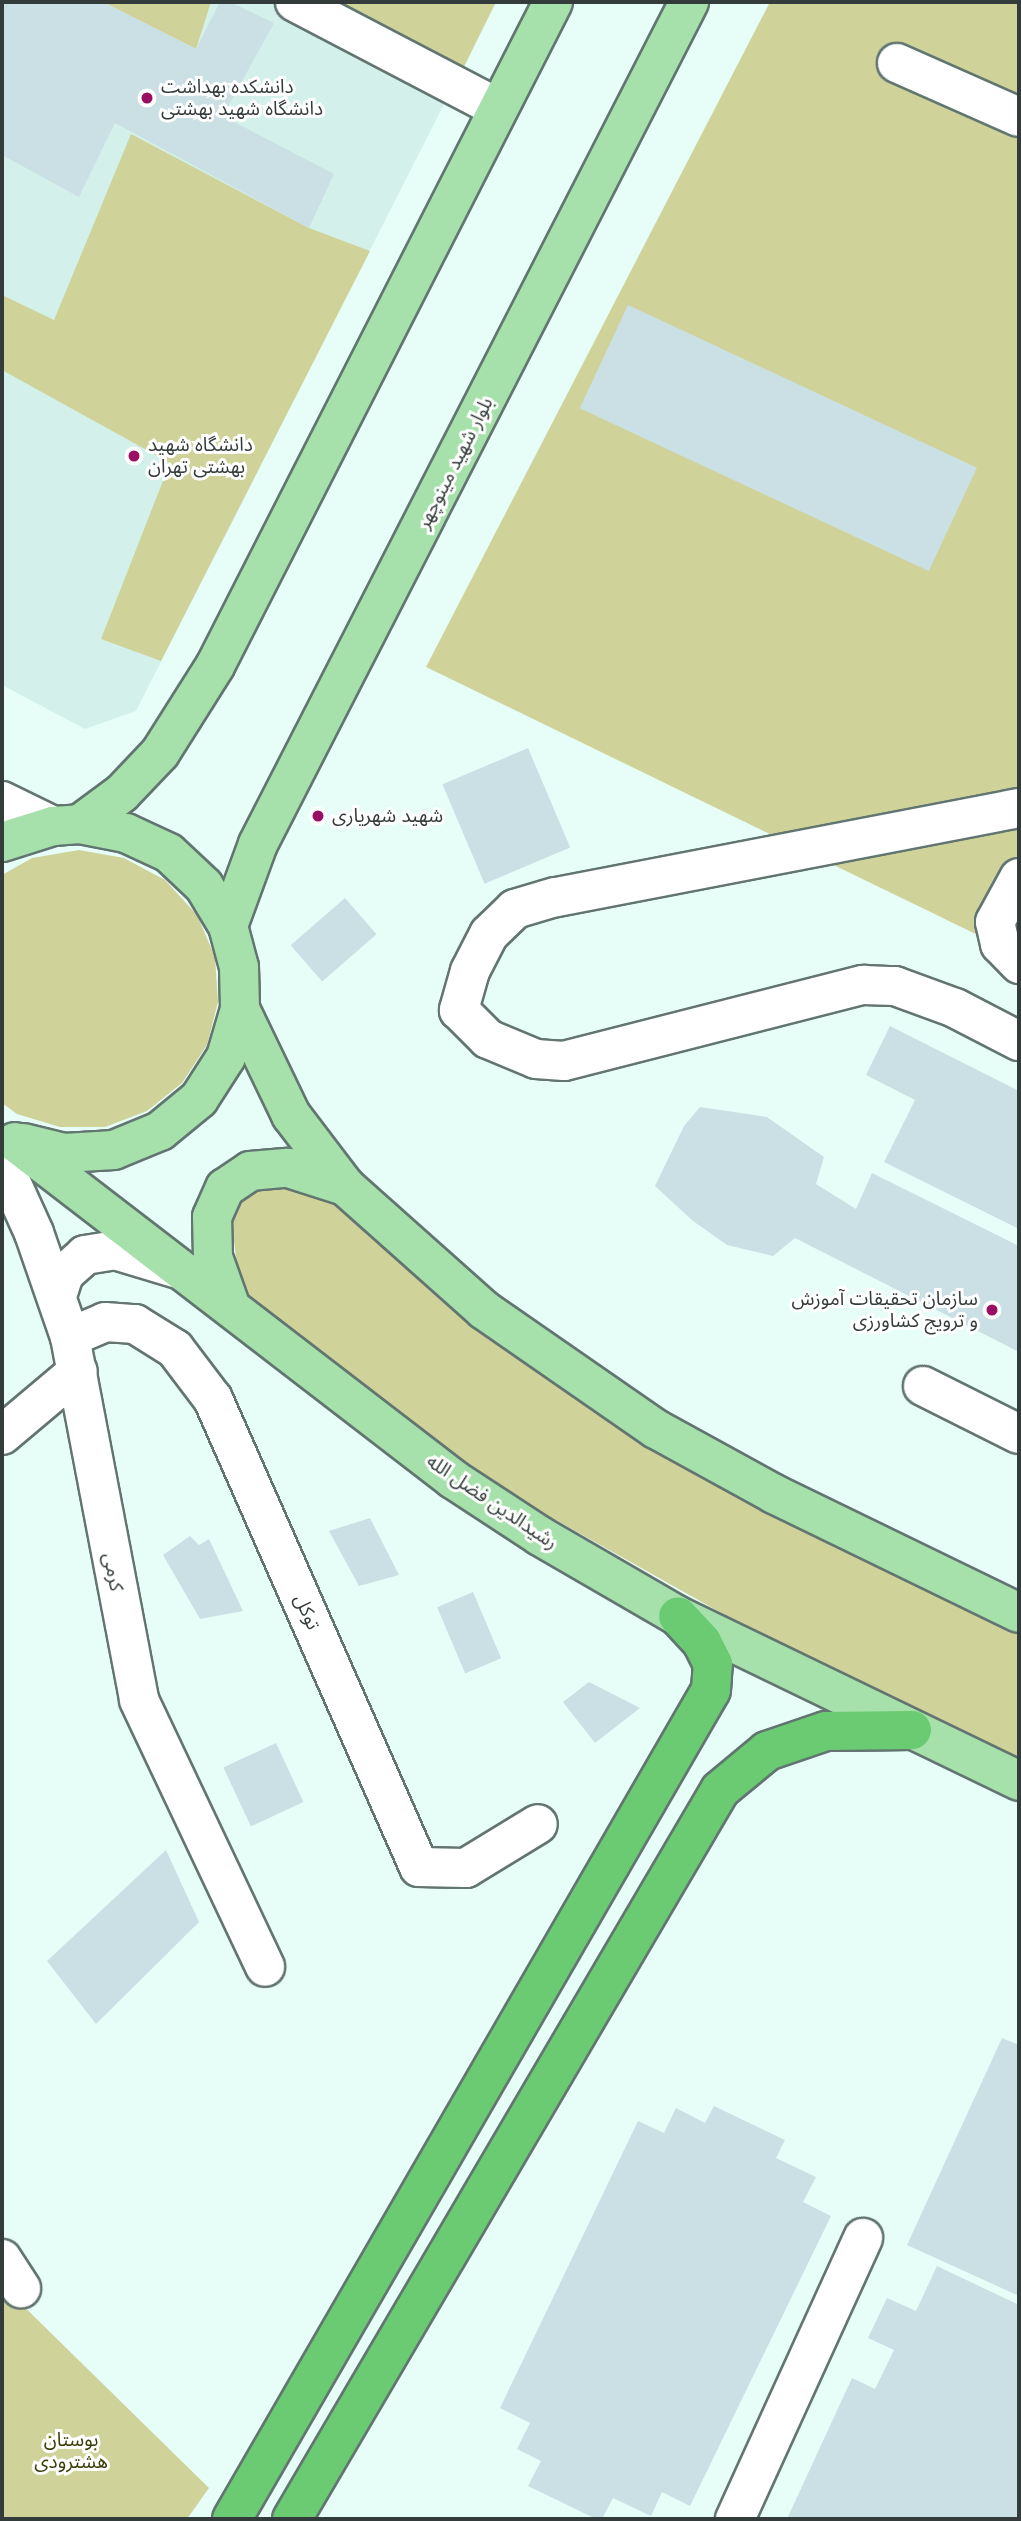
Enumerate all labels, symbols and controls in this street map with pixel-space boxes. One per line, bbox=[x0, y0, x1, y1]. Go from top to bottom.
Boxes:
place label: دانشکده بهداشت دانشگاه شهید بهشتی bbox=[161, 76, 323, 120]
marker: دانشکده بهداشت دانشگاه شهید بهشتی bbox=[139, 90, 155, 106]
street label: بلوار شهید مینوچهر bbox=[412, 393, 498, 533]
place label: دانشگاه شهید بهشتی تهران bbox=[148, 434, 253, 478]
marker: دانشگاه شهید بهشتی تهران bbox=[126, 448, 142, 464]
place label: شهید شهریاری bbox=[332, 805, 443, 827]
marker: شهید شهریاری bbox=[310, 808, 326, 824]
place label: سازمان تحقیقات آموزش و ترویج کشاورزی bbox=[791, 1288, 978, 1332]
marker: سازمان تحقیقات آموزش و ترویج کشاورزی bbox=[984, 1302, 1000, 1318]
street label: رشیدالدین فضل الله bbox=[422, 1450, 562, 1554]
street label: کرمی bbox=[98, 1551, 128, 1593]
street label: توکل bbox=[289, 1591, 325, 1633]
park label: بوستان هشترودی bbox=[34, 2429, 108, 2473]

